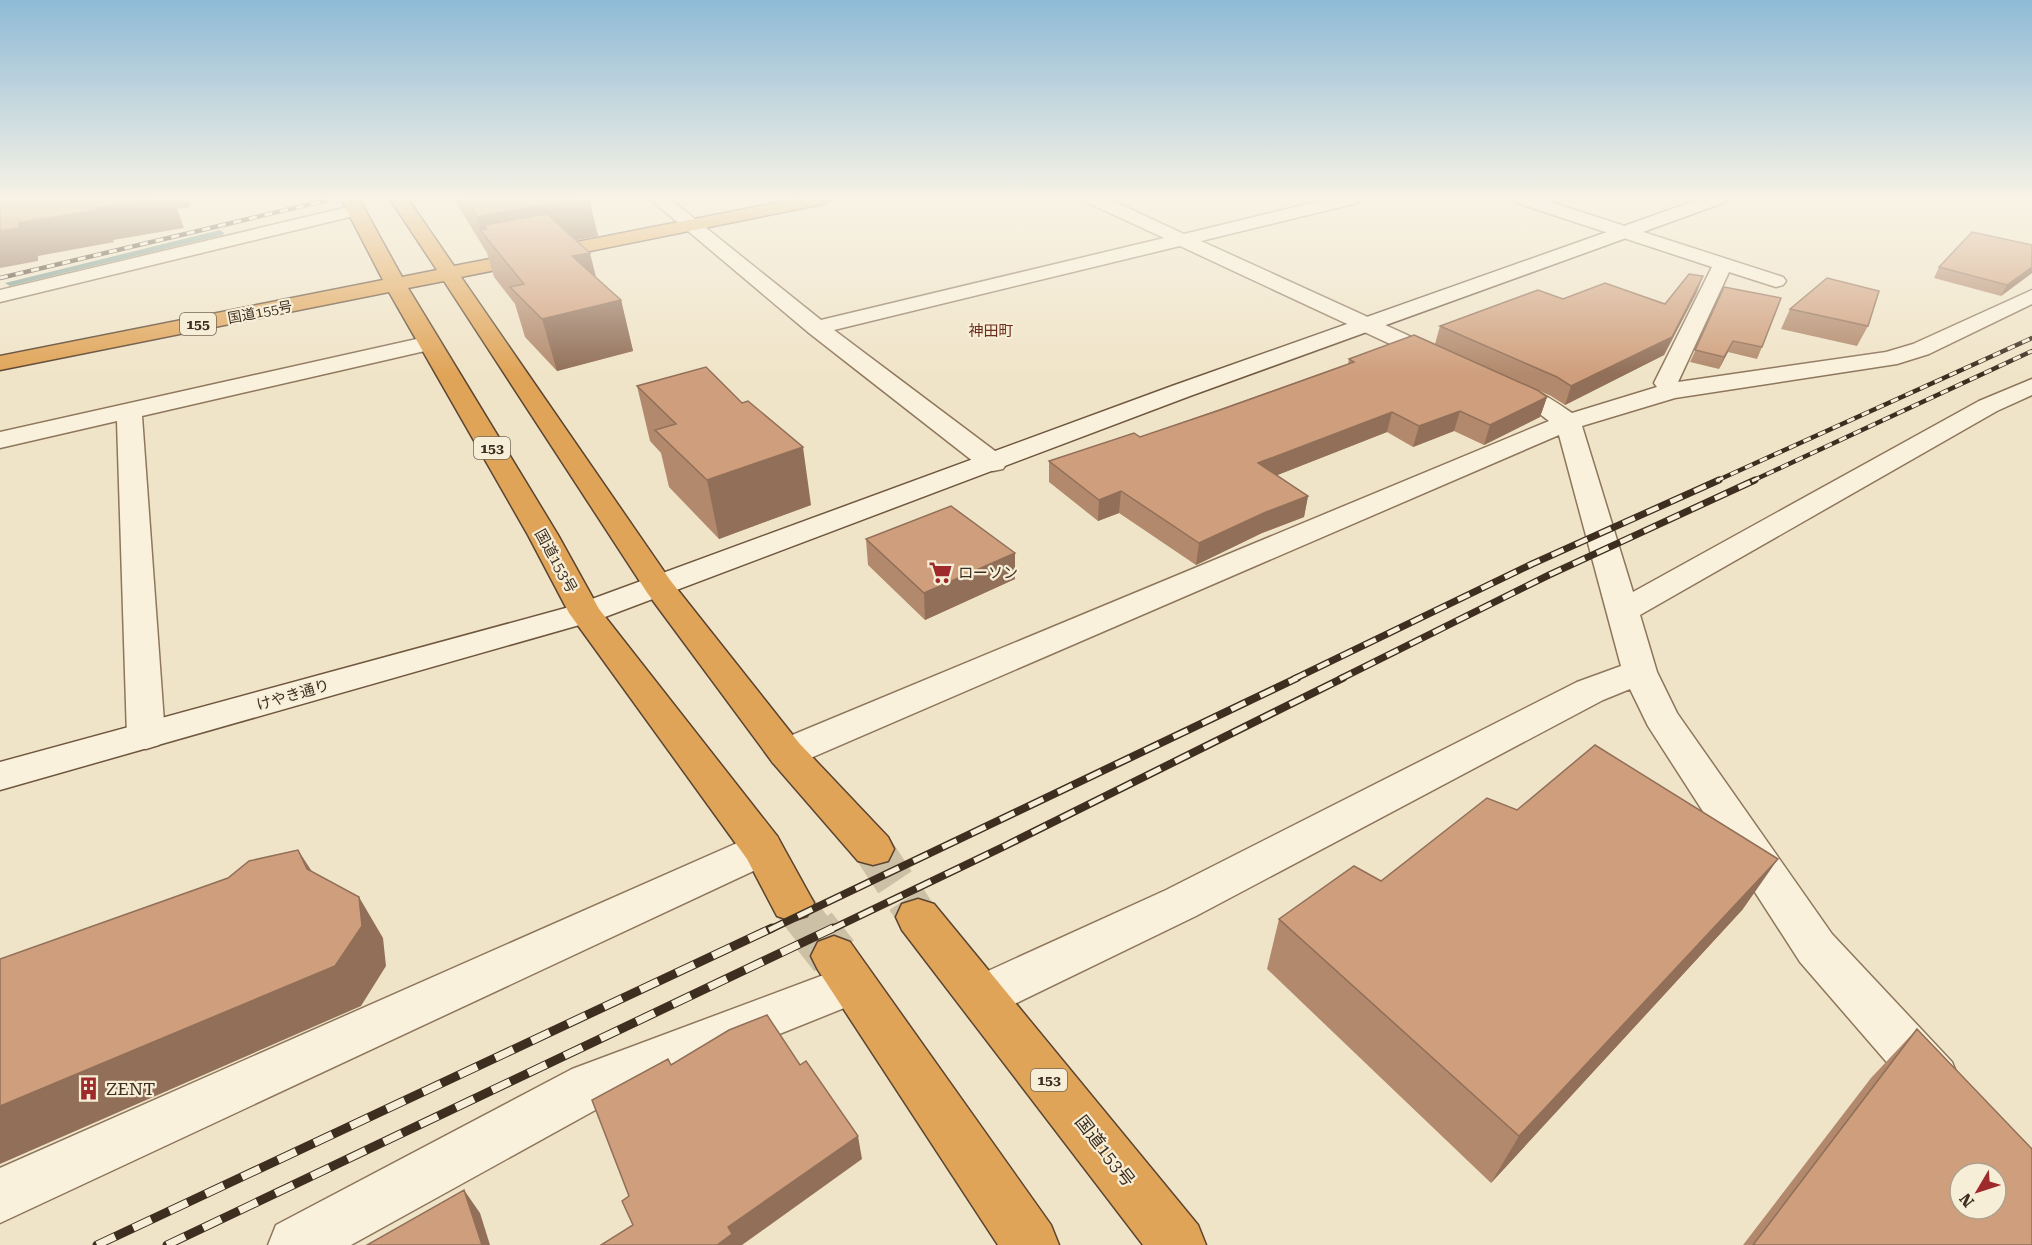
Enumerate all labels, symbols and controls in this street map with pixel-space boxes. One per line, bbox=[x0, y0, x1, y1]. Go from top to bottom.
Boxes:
street label: 国道155号 bbox=[226, 298, 294, 326]
road number: 155 bbox=[180, 313, 216, 335]
district label: 神田町 bbox=[968, 322, 1014, 340]
road number: 153 bbox=[474, 437, 510, 459]
street label: 国道153号 bbox=[531, 526, 581, 596]
supermarket icon: ローソン bbox=[927, 560, 953, 586]
place label: ローソン bbox=[958, 564, 1018, 582]
street label: けやき通り bbox=[254, 676, 332, 714]
road number: 153 bbox=[1031, 1069, 1067, 1091]
building icon: ZENT bbox=[75, 1076, 101, 1102]
place label: ZENT bbox=[106, 1078, 155, 1099]
street label: 国道153号 bbox=[1071, 1111, 1140, 1190]
north arrow bbox=[1948, 1161, 2008, 1221]
text: N bbox=[1955, 1189, 1978, 1211]

